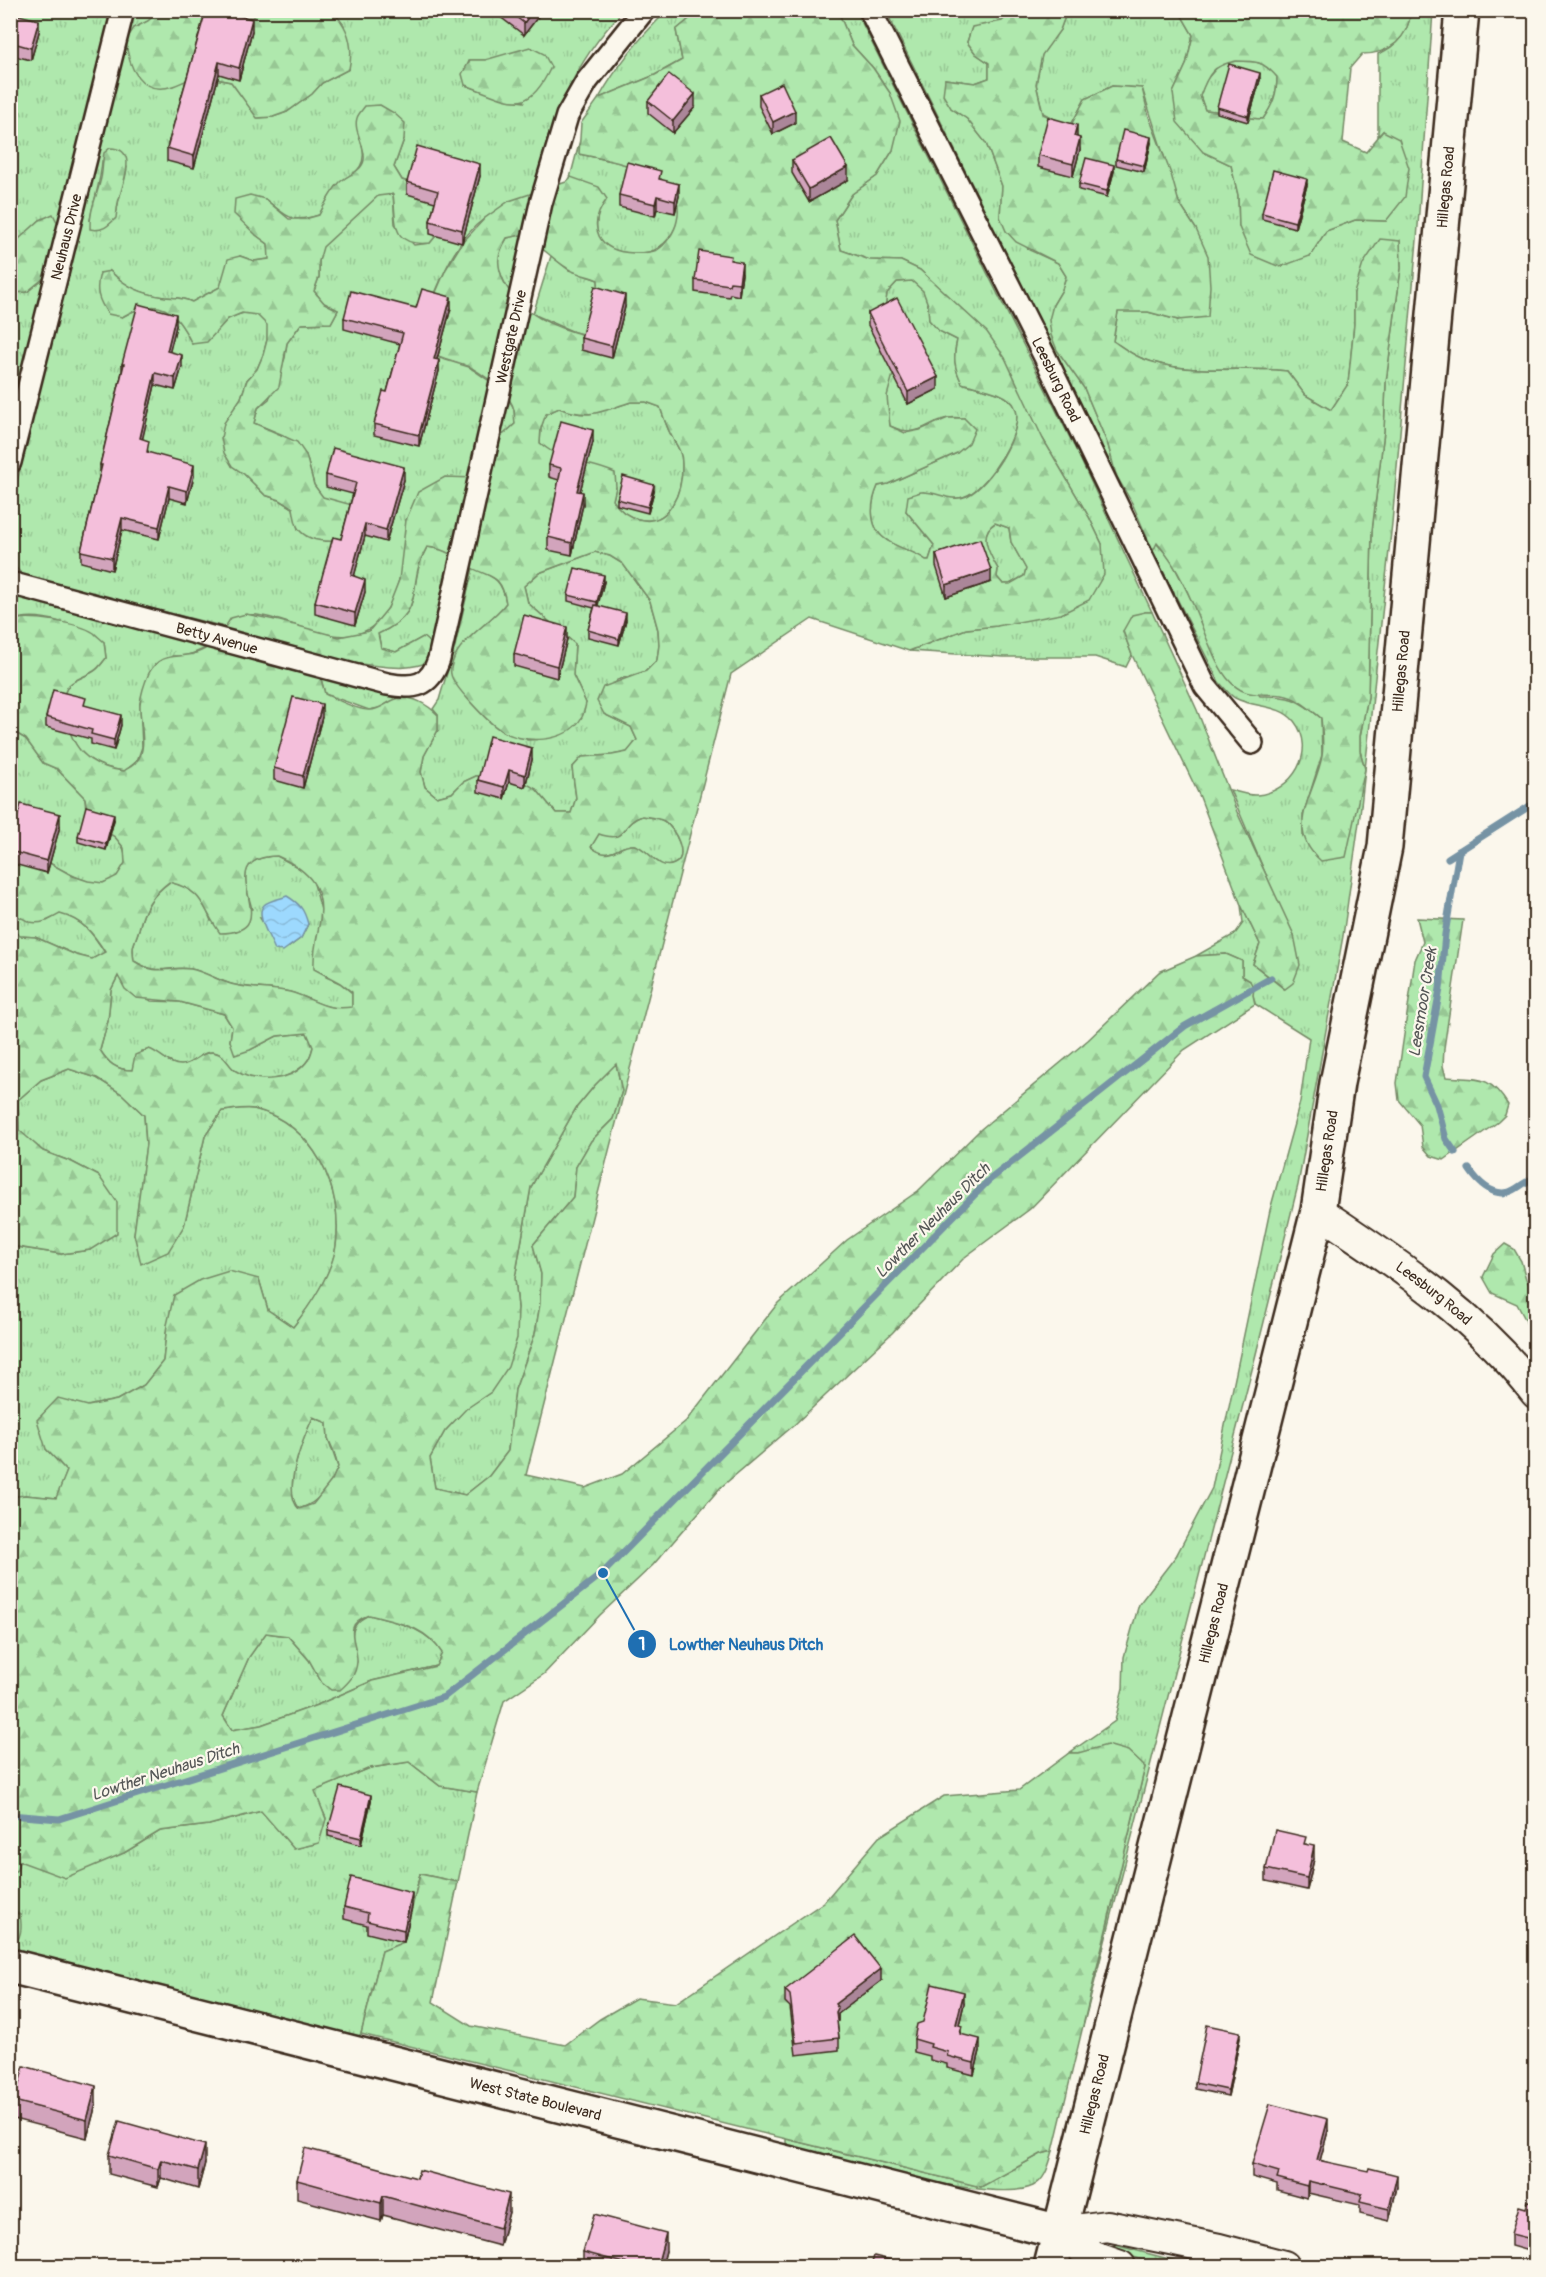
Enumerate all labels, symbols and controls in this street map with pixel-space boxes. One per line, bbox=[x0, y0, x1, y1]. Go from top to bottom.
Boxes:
street label: Hillegas Road bbox=[1433, 145, 1459, 229]
street label: Neuhaus Drive bbox=[47, 191, 87, 282]
street label: Westgate Drive bbox=[492, 288, 531, 386]
street label: Leesburg Road bbox=[1027, 334, 1084, 426]
street label: Betty Avenue bbox=[174, 619, 260, 659]
street label: Hillegas Road bbox=[1388, 629, 1415, 713]
water label: Leesmoor Creek bbox=[1404, 945, 1442, 1058]
street label: Hillegas Road bbox=[1312, 1109, 1343, 1193]
water label: Lowther Neuhaus Ditch bbox=[871, 1158, 995, 1282]
street label: Leesburg Road bbox=[1391, 1258, 1476, 1330]
street label: Hillegas Road bbox=[1195, 1581, 1233, 1666]
callout: Lowther Neuhaus Ditch bbox=[627, 1627, 835, 1661]
text: 1 bbox=[638, 1633, 646, 1656]
text: Lowther Neuhaus Ditch bbox=[669, 1635, 824, 1655]
water label: Lowther Neuhaus Ditch bbox=[89, 1738, 243, 1805]
street label: Hillegas Road bbox=[1076, 2052, 1114, 2137]
street label: West State Boulevard bbox=[467, 2074, 603, 2125]

